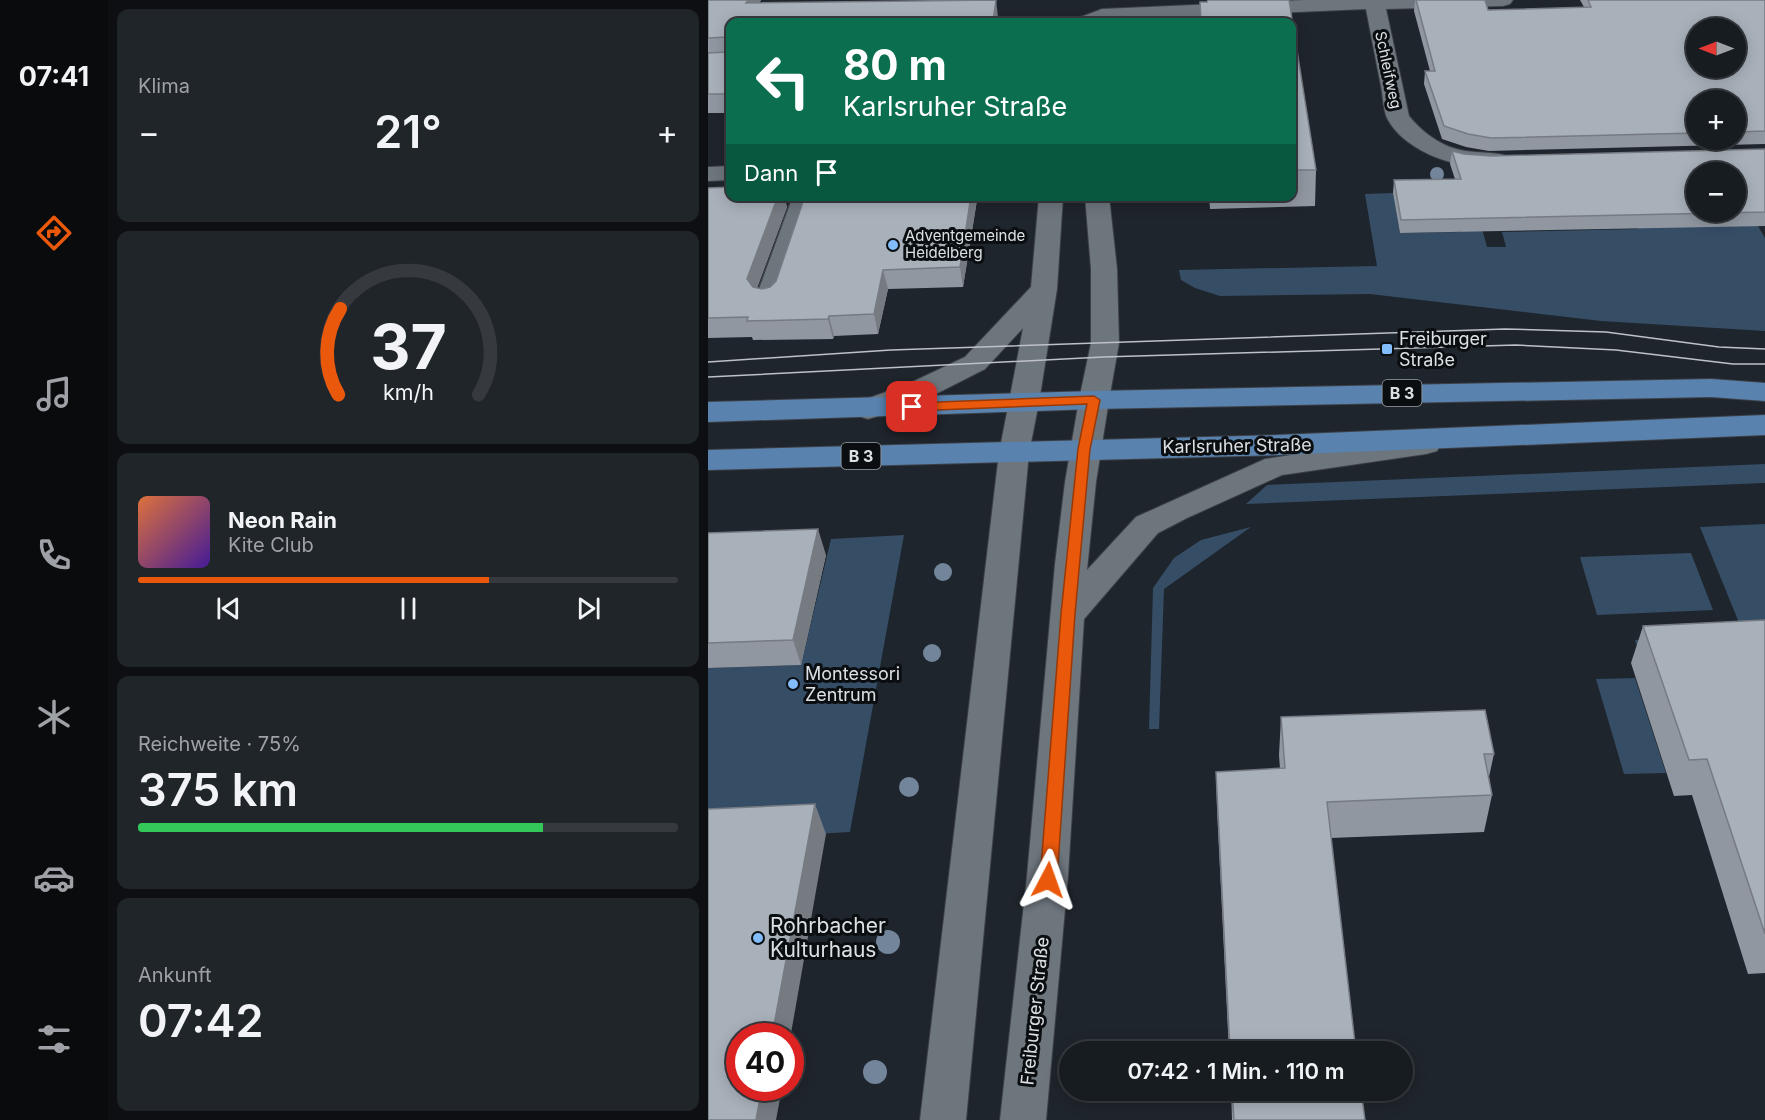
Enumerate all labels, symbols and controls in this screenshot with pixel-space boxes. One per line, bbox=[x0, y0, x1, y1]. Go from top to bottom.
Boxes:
north arrow bbox=[1686, 18, 1746, 78]
map controls bbox=[1686, 18, 1746, 222]
street label: Schleifweg bbox=[1371, 29, 1406, 110]
text: 80 m bbox=[843, 39, 947, 90]
icon: left bbox=[744, 42, 822, 120]
text: 07:41 bbox=[19, 60, 89, 93]
text: Klima bbox=[138, 74, 190, 98]
text: Karlsruher Straße bbox=[843, 90, 1067, 123]
button: + bbox=[1686, 90, 1746, 150]
text: 21° bbox=[374, 104, 442, 159]
text: − bbox=[138, 112, 160, 152]
text: + bbox=[656, 112, 678, 152]
icon: arrive bbox=[810, 156, 843, 189]
text: Dann bbox=[744, 160, 798, 186]
button: − bbox=[1686, 162, 1746, 222]
icon: directions bbox=[33, 212, 75, 254]
place label: Adventgemeinde Heidelberg bbox=[905, 226, 1025, 262]
marker: Adventgemeinde Heidelberg bbox=[886, 238, 900, 252]
text: 37 bbox=[370, 309, 446, 384]
place label: Freiburger Straße bbox=[1399, 328, 1487, 370]
marker: Freiburger Straße bbox=[1380, 342, 1394, 356]
icon: music bbox=[33, 373, 75, 415]
text: km/h bbox=[383, 379, 433, 405]
road number: B 3 bbox=[1382, 380, 1422, 406]
pin bbox=[886, 381, 937, 432]
icon: arrive bbox=[895, 390, 928, 423]
street label: Karlsruher Straße bbox=[1162, 434, 1312, 457]
road number: B 3 bbox=[842, 443, 880, 469]
text: Neon Rain bbox=[228, 507, 337, 533]
text: Kite Club bbox=[228, 533, 314, 557]
icon: phone bbox=[33, 534, 75, 576]
icon: previous bbox=[212, 592, 245, 625]
icon: pause bbox=[392, 592, 425, 625]
icon: next bbox=[572, 592, 605, 625]
place label: Montessori Zentrum bbox=[805, 663, 900, 705]
marker: Montessori Zentrum bbox=[786, 677, 800, 691]
icon: climate bbox=[33, 696, 75, 738]
text: Reichweite · 75% bbox=[138, 732, 301, 756]
text: 375 km bbox=[138, 762, 298, 817]
position arrow bbox=[1016, 848, 1080, 912]
icon: car bbox=[33, 857, 75, 899]
place label: Rohrbacher Kulturhaus bbox=[770, 913, 886, 962]
marker: Rohrbacher Kulturhaus bbox=[751, 931, 765, 945]
street label: Freiburger Straße bbox=[1016, 936, 1053, 1086]
text: Ankunft bbox=[138, 963, 212, 987]
text: 07:42 bbox=[138, 993, 264, 1048]
icon: filters bbox=[33, 1018, 75, 1060]
speed limit sign: 40 bbox=[726, 1023, 804, 1101]
text: 07:42 · 1 Min. · 110 m bbox=[1128, 1058, 1344, 1084]

